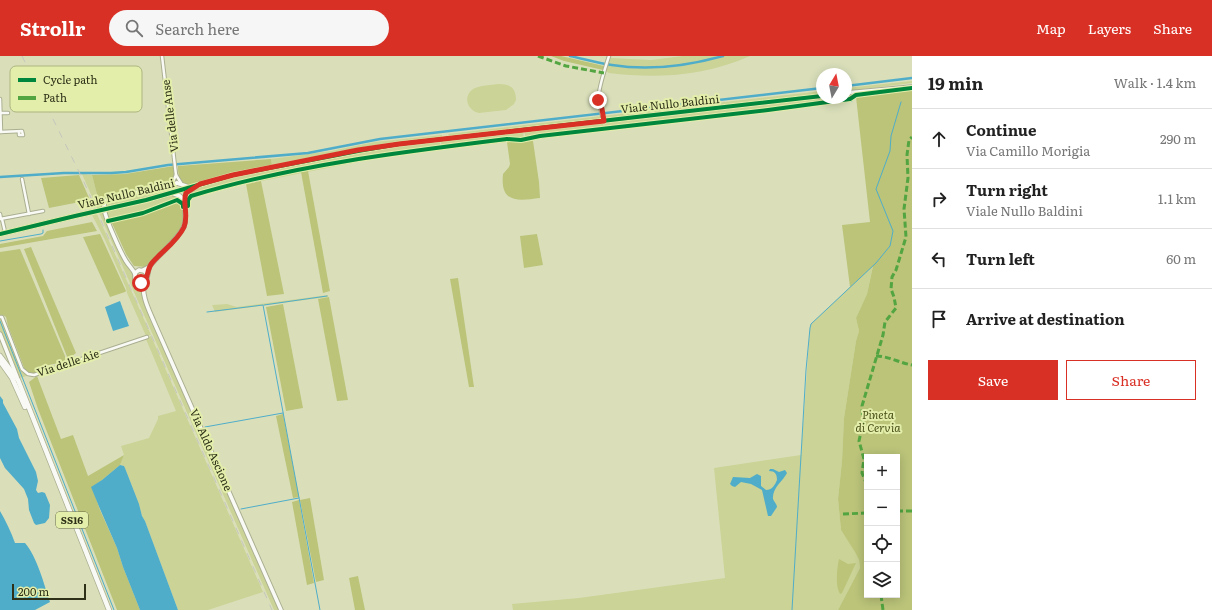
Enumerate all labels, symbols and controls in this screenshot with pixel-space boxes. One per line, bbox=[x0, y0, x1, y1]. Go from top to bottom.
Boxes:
search box bbox=[109, 10, 389, 46]
text: Strollr bbox=[20, 14, 85, 42]
icon: search bbox=[123, 17, 145, 39]
text: Search here bbox=[155, 17, 240, 40]
text: Map bbox=[1036, 18, 1066, 38]
text: Layers bbox=[1088, 18, 1131, 38]
text: Share bbox=[1153, 18, 1192, 38]
legend bbox=[10, 66, 142, 112]
north arrow bbox=[816, 68, 852, 104]
text: 19 min bbox=[928, 70, 983, 95]
text: Cycle path bbox=[43, 71, 98, 87]
text: Walk · 1.4 km bbox=[1114, 73, 1196, 92]
street label: Via delle Anse bbox=[157, 79, 181, 153]
text: Path bbox=[43, 89, 67, 105]
street label: Viale Nullo Baldini bbox=[620, 90, 720, 116]
route end bbox=[589, 91, 607, 109]
text: Continue bbox=[966, 118, 1036, 141]
icon: ahead bbox=[928, 128, 950, 150]
text: 290 m bbox=[1160, 129, 1196, 148]
text: Via Camillo Morigia bbox=[966, 141, 1090, 160]
street label: Viale Nullo Baldini bbox=[76, 174, 176, 212]
text: Turn right bbox=[966, 178, 1048, 201]
icon: right bbox=[928, 188, 950, 210]
text: 1.1 km bbox=[1158, 189, 1196, 208]
text: Viale Nullo Baldini bbox=[966, 201, 1083, 220]
text: Turn left bbox=[966, 247, 1035, 270]
icon: left bbox=[928, 248, 950, 270]
text: 60 m bbox=[1166, 249, 1196, 268]
route start bbox=[132, 274, 150, 292]
text: Arrive at destination bbox=[966, 307, 1125, 330]
icon: arrive bbox=[928, 308, 950, 330]
street label: Via delle Aie bbox=[35, 344, 101, 380]
button: Save bbox=[928, 360, 1058, 400]
button: Share bbox=[1066, 360, 1196, 400]
street label: Via Aldo Ascione bbox=[187, 406, 237, 493]
park label: Pineta di Cervia bbox=[855, 406, 901, 435]
map controls bbox=[864, 454, 900, 598]
button: + bbox=[864, 454, 900, 490]
button: − bbox=[864, 490, 900, 526]
road number: SS16 bbox=[56, 512, 88, 528]
button: locate bbox=[864, 526, 900, 562]
button: layers bbox=[864, 562, 900, 598]
scale bar bbox=[12, 582, 86, 601]
text: 200 m bbox=[18, 583, 49, 599]

